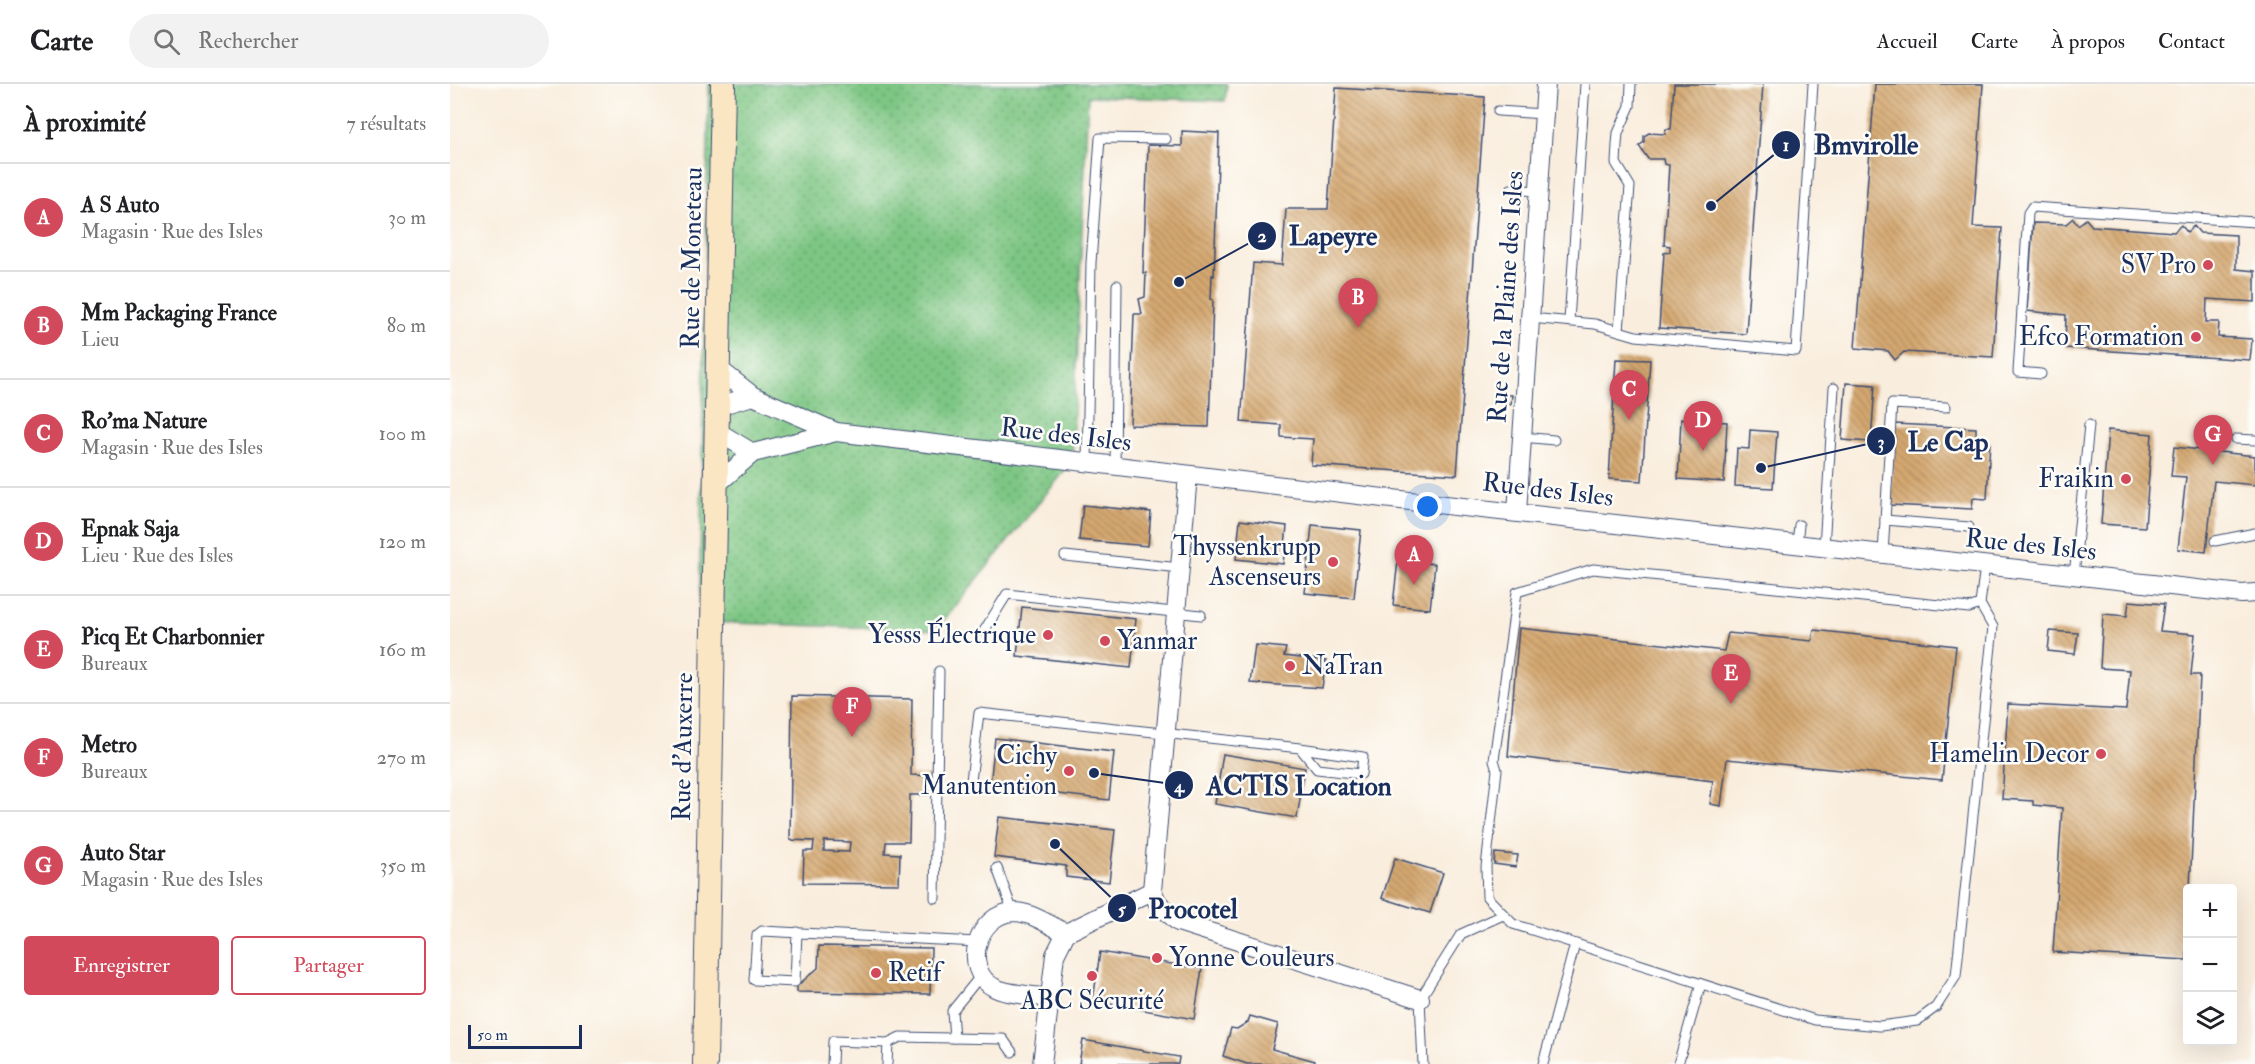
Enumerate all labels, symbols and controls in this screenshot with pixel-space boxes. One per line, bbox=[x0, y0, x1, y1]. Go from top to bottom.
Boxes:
search box bbox=[129, 14, 549, 68]
text: Carte bbox=[30, 24, 93, 59]
icon: search bbox=[150, 25, 183, 58]
text: Rechercher bbox=[198, 27, 298, 55]
text: Accueil bbox=[1877, 28, 1938, 55]
text: Carte bbox=[1971, 28, 2018, 55]
text: À propos bbox=[2051, 28, 2125, 55]
text: Contact bbox=[2158, 28, 2225, 55]
text: À proximité bbox=[24, 107, 146, 139]
text: 7 résultats bbox=[347, 111, 426, 136]
callout: Bmvirolle bbox=[1771, 122, 1930, 167]
text: Bmvirolle bbox=[1814, 129, 1919, 162]
text: 1 bbox=[1783, 134, 1789, 157]
street label: Rue de Moneteau bbox=[674, 167, 710, 349]
street label: Rue de la Plaine des Isles bbox=[1481, 170, 1531, 424]
text: A S Auto bbox=[81, 191, 159, 219]
text: A bbox=[37, 205, 50, 230]
text: 30 m bbox=[388, 205, 426, 230]
callout: Lapeyre bbox=[1247, 213, 1389, 258]
text: Magasin · Rue des Isles bbox=[81, 219, 263, 244]
text: Lapeyre bbox=[1289, 220, 1378, 254]
text: 2 bbox=[1257, 225, 1267, 248]
place label: SV Pro bbox=[2121, 249, 2196, 281]
marker: SV Pro bbox=[2201, 258, 2215, 272]
pin: B bbox=[1338, 278, 1378, 328]
text: Mm Packaging France bbox=[81, 299, 277, 327]
text: B bbox=[37, 313, 50, 338]
text: 80 m bbox=[387, 313, 426, 338]
place label: Efco Formation bbox=[2019, 321, 2184, 353]
text: Lieu bbox=[81, 327, 119, 352]
marker: Efco Formation bbox=[2189, 330, 2203, 344]
pin: C bbox=[1610, 370, 1648, 420]
pin: D bbox=[1684, 402, 1722, 451]
text: Ro'ma Nature bbox=[81, 407, 207, 435]
street label: Rue des Isles bbox=[999, 411, 1133, 459]
pin: G bbox=[2194, 416, 2232, 465]
callout: Le Cap bbox=[1866, 419, 2001, 464]
text: C bbox=[36, 421, 51, 446]
text: 100 m bbox=[379, 421, 426, 446]
text: Le Cap bbox=[1908, 426, 1989, 460]
text: 3 bbox=[1878, 431, 1885, 454]
text: Magasin · Rue des Isles bbox=[81, 435, 263, 460]
place label: Fraikin bbox=[2038, 463, 2114, 495]
street label: Rue des Isles bbox=[1481, 466, 1615, 514]
marker: Fraikin bbox=[2119, 472, 2133, 486]
your location bbox=[1413, 492, 1442, 521]
text: Epnak Saja bbox=[81, 515, 179, 543]
street label: Rue des Isles bbox=[1964, 522, 2098, 568]
text: D bbox=[35, 529, 52, 554]
text: 120 m bbox=[379, 529, 426, 554]
place label: Thyssenkrupp Ascenseurs bbox=[1173, 531, 1321, 593]
pin: A bbox=[1394, 536, 1434, 585]
text: Lieu · Rue des Isles bbox=[81, 543, 233, 568]
marker: Thyssenkrupp Ascenseurs bbox=[1326, 555, 1340, 569]
place label: Yesss Électrique bbox=[868, 617, 1036, 651]
text: Picq Et Charbonnier bbox=[81, 623, 264, 651]
place label: Yanmar bbox=[1117, 625, 1197, 657]
marker: Yesss Électrique bbox=[1041, 628, 1055, 642]
marker: Yanmar bbox=[1098, 634, 1112, 648]
text: E bbox=[36, 637, 51, 662]
text: 160 m bbox=[379, 637, 426, 662]
place label: NaTran bbox=[1302, 650, 1383, 682]
text: Bureaux bbox=[81, 651, 148, 676]
pin: E bbox=[1712, 654, 1750, 704]
marker: NaTran bbox=[1283, 659, 1297, 673]
street label: Rue d'Auxerre bbox=[666, 672, 700, 822]
pin: F bbox=[832, 688, 872, 737]
text: Metro bbox=[81, 731, 137, 759]
place label: Hamelin Decor bbox=[1929, 738, 2089, 770]
place label: Cichy Manutention bbox=[921, 740, 1058, 802]
text: F bbox=[37, 745, 50, 770]
text: 270 m bbox=[377, 745, 426, 770]
marker: Hamelin Decor bbox=[2094, 747, 2108, 761]
text: Bureaux bbox=[81, 759, 148, 784]
callout: ACTIS Location bbox=[1164, 763, 1404, 808]
marker: Cichy Manutention bbox=[1062, 764, 1076, 778]
text: ACTIS Location bbox=[1205, 770, 1392, 803]
text: 4 bbox=[1173, 775, 1185, 798]
text: Auto Star bbox=[81, 839, 165, 867]
text: G bbox=[35, 853, 52, 878]
text: 350 m bbox=[380, 853, 426, 878]
text: Magasin · Rue des Isles bbox=[81, 867, 263, 892]
map controls bbox=[2183, 884, 2237, 1046]
button: + bbox=[2183, 884, 2237, 938]
callout: Procotel bbox=[1107, 886, 1250, 931]
text: Procotel bbox=[1148, 893, 1239, 926]
text: 5 bbox=[1118, 898, 1127, 921]
button: Enregistrer bbox=[24, 936, 219, 995]
button: Partager bbox=[231, 936, 426, 995]
button: − bbox=[2183, 938, 2237, 992]
place label: Yonne Couleurs bbox=[1169, 942, 1335, 974]
marker: Yonne Couleurs bbox=[1150, 951, 1164, 965]
place label: Retif bbox=[888, 957, 945, 989]
marker: Retif bbox=[869, 966, 883, 980]
marker: ABC Sécurité bbox=[1085, 969, 1099, 983]
place label: ABC Sécurité bbox=[1019, 985, 1164, 1017]
button: layers bbox=[2183, 992, 2237, 1046]
scale bar bbox=[468, 1022, 582, 1050]
text: 50 m bbox=[477, 1025, 508, 1045]

